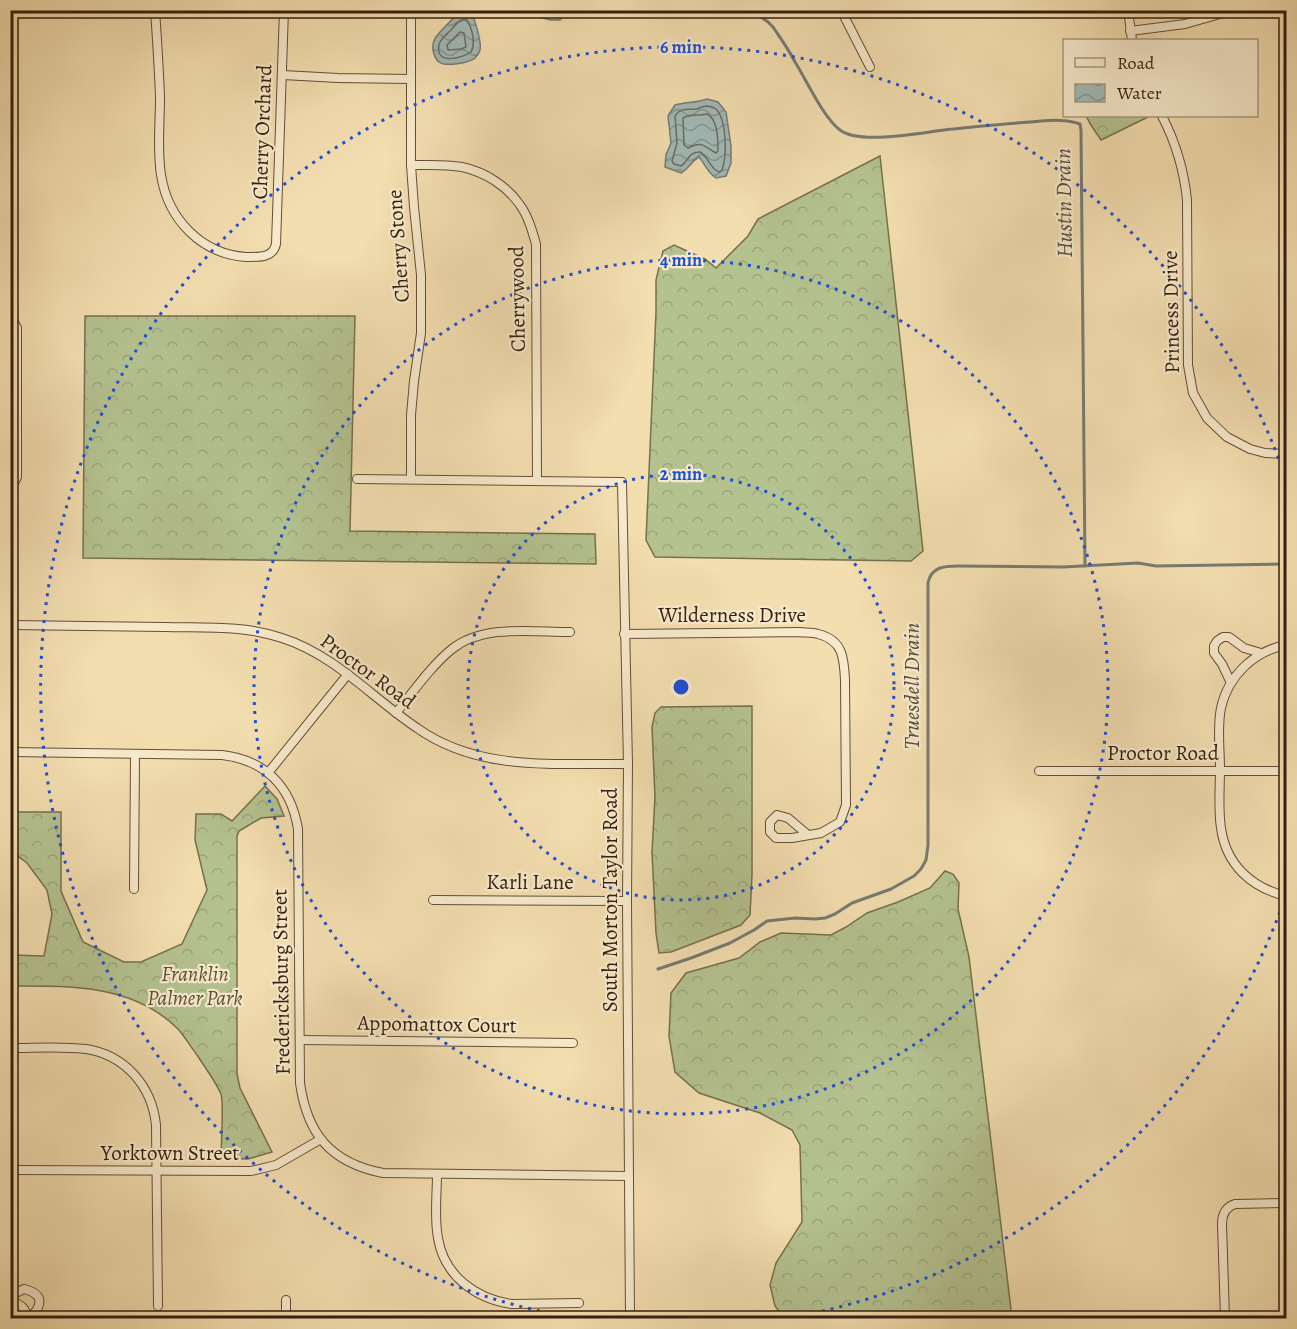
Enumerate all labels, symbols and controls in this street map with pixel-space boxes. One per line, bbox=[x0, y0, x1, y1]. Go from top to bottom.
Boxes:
text: 6 min bbox=[660, 35, 702, 59]
legend bbox=[1063, 39, 1258, 117]
text: Road bbox=[1117, 51, 1155, 75]
street label: Cherry Orchard bbox=[246, 63, 278, 200]
text: Water bbox=[1116, 81, 1162, 105]
water label: Hustin Drain bbox=[1048, 148, 1080, 258]
street label: Cherry Stone bbox=[380, 189, 416, 303]
street label: Cherrywood bbox=[502, 245, 532, 352]
text: 4 min bbox=[660, 248, 702, 272]
street label: Princess Drive bbox=[1156, 250, 1186, 374]
text: 2 min bbox=[660, 462, 702, 486]
street label: Wilderness Drive bbox=[657, 601, 806, 629]
water label: Truesdell Drain bbox=[897, 623, 927, 749]
street label: Proctor Road bbox=[315, 627, 422, 716]
centre of rings bbox=[671, 677, 691, 697]
street label: Proctor Road bbox=[1107, 739, 1220, 767]
street label: South Morton Taylor Road bbox=[596, 787, 624, 1012]
street label: Karli Lane bbox=[486, 868, 574, 896]
street label: Fredericksburg Street bbox=[265, 889, 297, 1075]
park label: Franklin Palmer Park bbox=[147, 960, 243, 1012]
street label: Appomattox Court bbox=[356, 1009, 517, 1039]
street label: Yorktown Street bbox=[100, 1139, 239, 1167]

